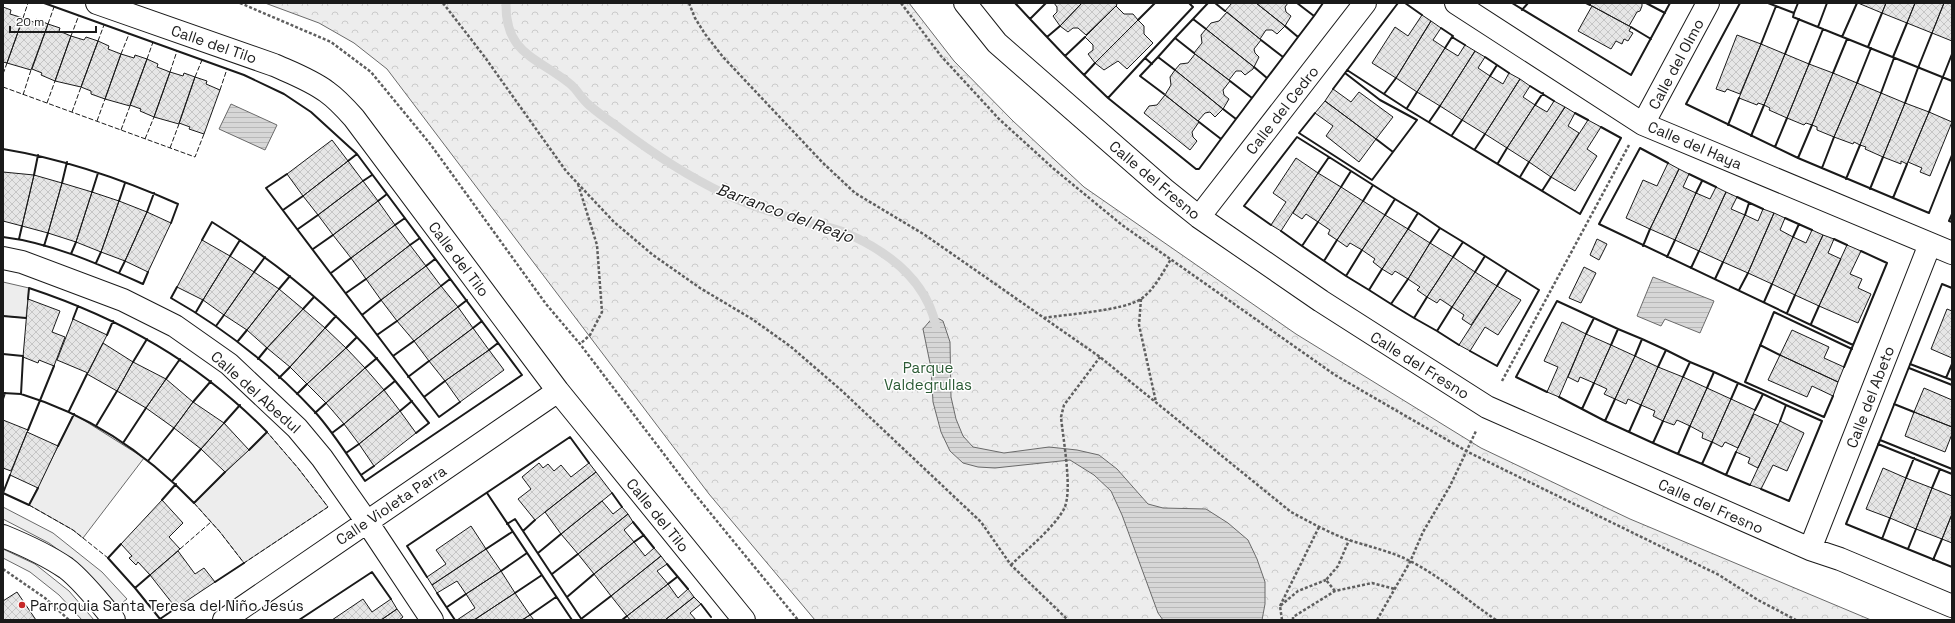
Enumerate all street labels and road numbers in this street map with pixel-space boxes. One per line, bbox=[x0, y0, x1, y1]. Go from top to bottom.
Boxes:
street label: Calle del Olmo bbox=[1644, 15, 1708, 113]
street label: Calle del Tilo bbox=[169, 20, 259, 68]
street label: Calle del Cedro bbox=[1241, 62, 1323, 158]
street label: Calle del Haya bbox=[1645, 117, 1745, 174]
street label: Calle del Fresno bbox=[1106, 136, 1204, 224]
street label: Calle del Tilo bbox=[425, 218, 493, 300]
street label: Calle del Fresno bbox=[1367, 327, 1473, 403]
street label: Calle del Abeto bbox=[1842, 343, 1898, 451]
street label: Calle del Abedul bbox=[207, 347, 305, 437]
street label: Calle Violeta Parra bbox=[332, 461, 450, 549]
street label: Calle del Tilo bbox=[623, 474, 693, 556]
street label: Calle del Fresno bbox=[1655, 474, 1767, 538]

